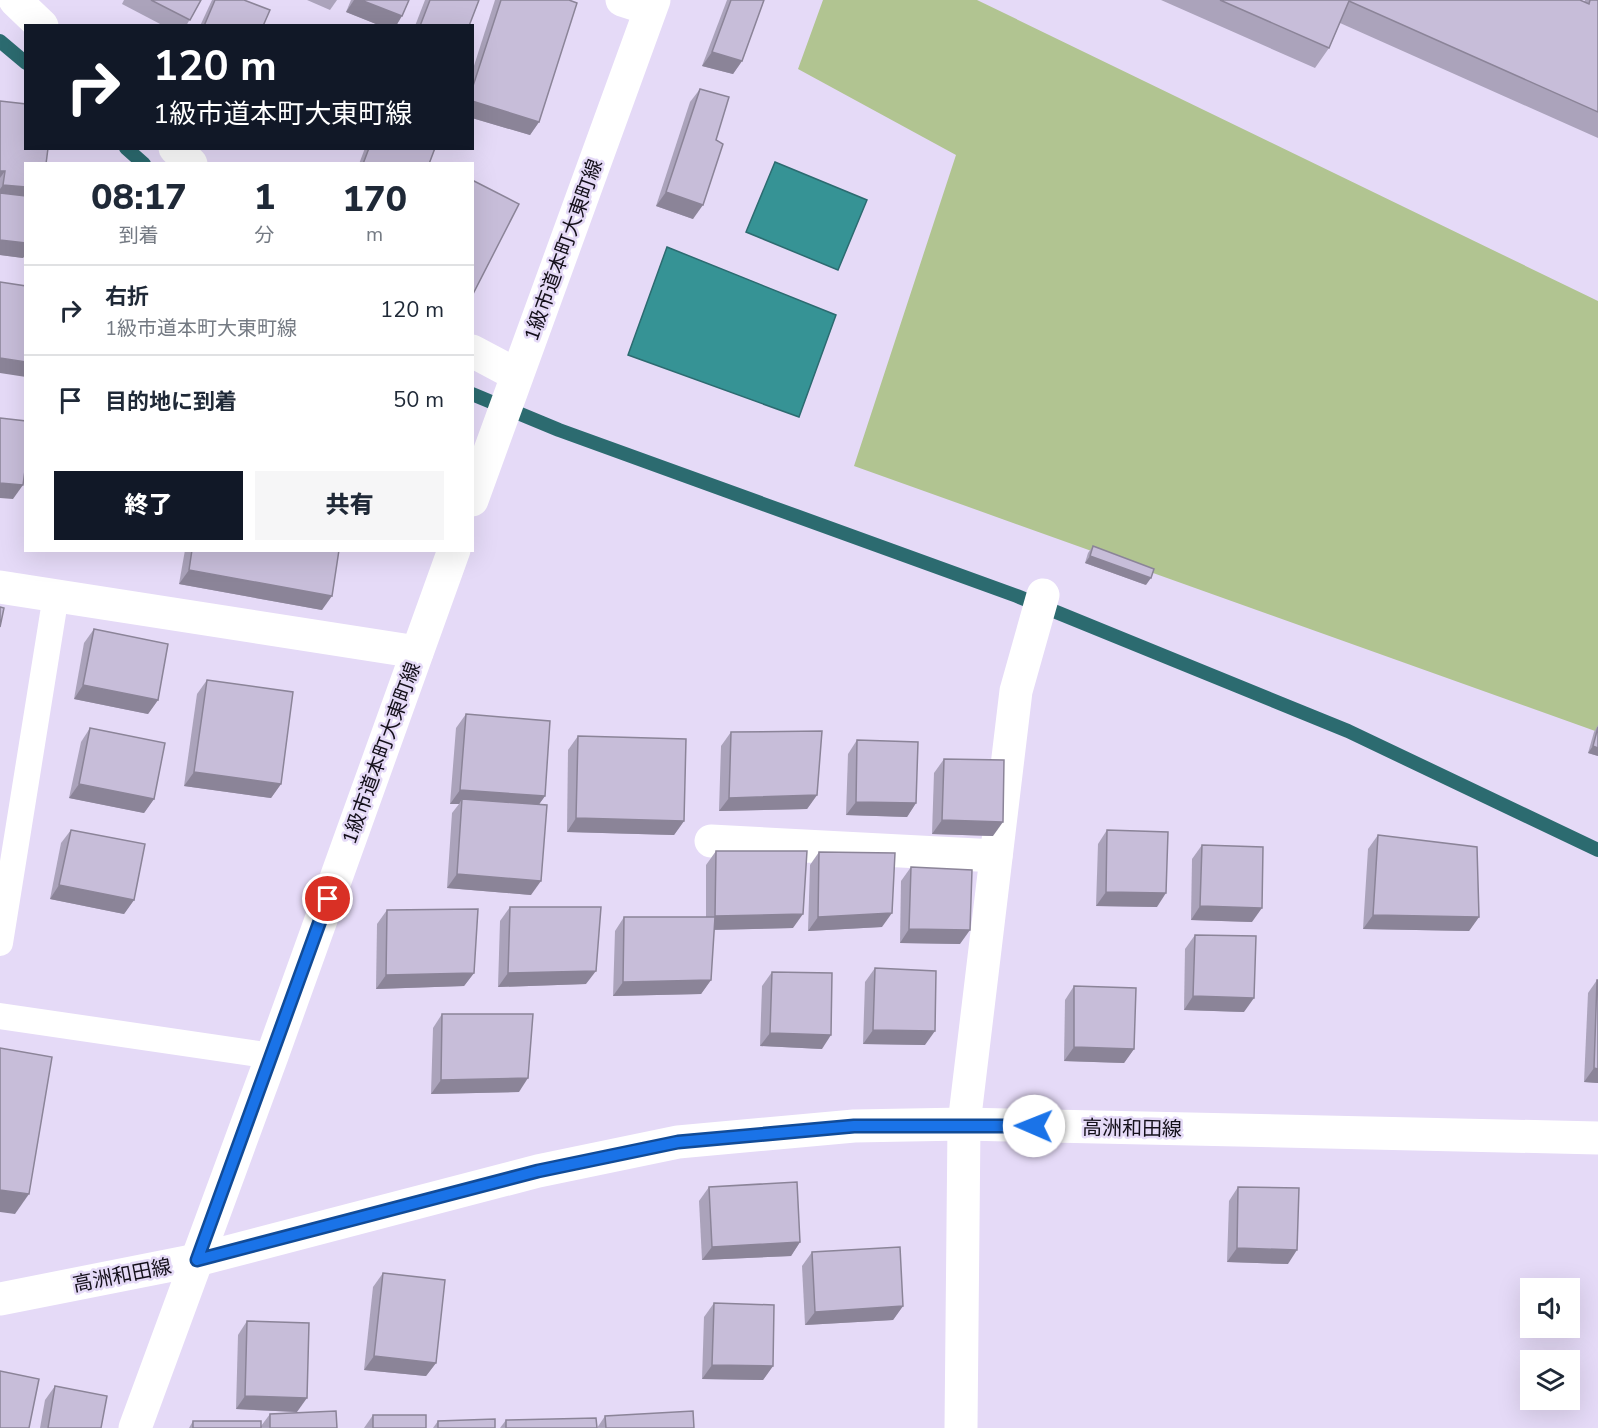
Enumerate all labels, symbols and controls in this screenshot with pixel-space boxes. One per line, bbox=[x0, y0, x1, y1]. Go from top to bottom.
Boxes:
text: 120 m bbox=[153, 38, 277, 95]
icon: right bbox=[54, 48, 132, 126]
text: 1級市道本町大東町線 bbox=[153, 96, 412, 133]
street label: 1級市道本町大東町線 bbox=[518, 155, 609, 345]
text: 08:17 bbox=[91, 173, 187, 222]
text: 1 bbox=[254, 173, 275, 222]
text: 170 bbox=[342, 175, 407, 224]
text: m bbox=[366, 221, 383, 248]
text: 到着 bbox=[119, 222, 159, 249]
text: 分 bbox=[254, 222, 274, 249]
text: 右折 bbox=[105, 282, 149, 312]
icon: right bbox=[54, 294, 87, 327]
text: 120 m bbox=[380, 295, 444, 325]
text: 1級市道本町大東町線 bbox=[105, 315, 297, 342]
icon: arrive bbox=[54, 384, 87, 417]
text: 50 m bbox=[393, 385, 444, 415]
text: 目的地に到着 bbox=[105, 387, 237, 417]
button: 終了 bbox=[54, 471, 243, 540]
button: 共有 bbox=[255, 471, 444, 540]
street label: 1級市道本町大東町線 bbox=[336, 658, 427, 848]
pin bbox=[302, 873, 353, 924]
icon: arrive bbox=[311, 882, 344, 915]
position arrow bbox=[1002, 1094, 1066, 1158]
street label: 高洲和田線 bbox=[1082, 1114, 1182, 1143]
street label: 高洲和田線 bbox=[70, 1253, 174, 1298]
map controls bbox=[1520, 1278, 1580, 1410]
button: sound bbox=[1520, 1278, 1580, 1338]
button: layers bbox=[1520, 1350, 1580, 1410]

